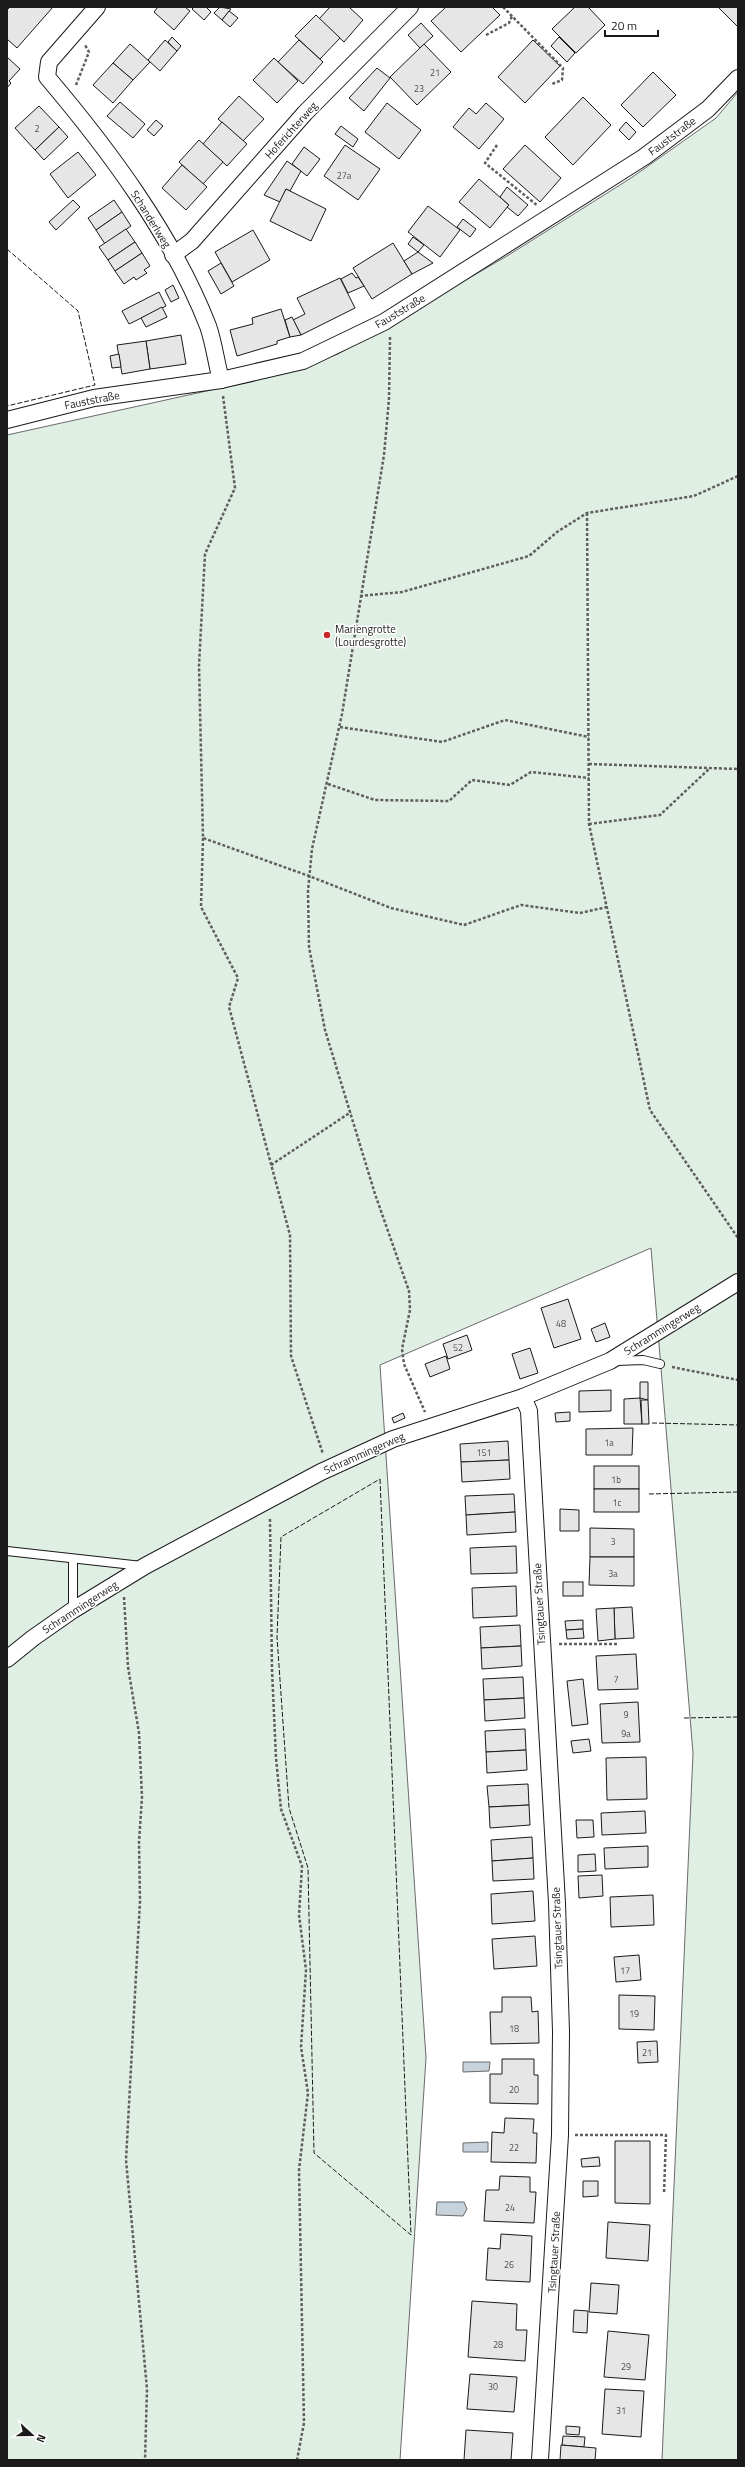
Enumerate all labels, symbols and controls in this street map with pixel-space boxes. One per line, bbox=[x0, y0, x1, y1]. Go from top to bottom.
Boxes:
scale bar bbox=[605, 12, 658, 38]
text: 20 m bbox=[611, 16, 637, 35]
house number: 21 bbox=[430, 66, 440, 79]
house number: 23 bbox=[414, 82, 424, 95]
street label: Hoferichterweg bbox=[261, 98, 321, 162]
street label: Fauststraße bbox=[645, 113, 699, 159]
house number: 2 bbox=[34, 122, 40, 135]
house number: 27a bbox=[337, 169, 352, 182]
street label: Schanderlweg bbox=[127, 187, 175, 251]
street label: Fauststraße bbox=[372, 290, 428, 332]
street label: Fauststraße bbox=[63, 387, 121, 413]
place label: Mariengrotte (Lourdesgrotte) bbox=[335, 621, 406, 650]
marker: Mariengrotte (Lourdesgrotte) bbox=[322, 630, 332, 640]
street label: Schrammingerweg bbox=[621, 1299, 704, 1359]
house number: 48 bbox=[556, 1317, 566, 1330]
house number: 52 bbox=[453, 1341, 463, 1354]
street label: Schrammingerweg bbox=[321, 1428, 407, 1478]
house number: 1a bbox=[604, 1436, 614, 1449]
house number: 151 bbox=[476, 1446, 492, 1459]
house number: 1b bbox=[611, 1473, 621, 1486]
house number: 1c bbox=[613, 1496, 622, 1509]
house number: 3 bbox=[610, 1535, 616, 1548]
street label: Tsingtauer Straße bbox=[529, 1562, 549, 1645]
house number: 3a bbox=[608, 1567, 618, 1580]
street label: Schrammingerweg bbox=[39, 1576, 121, 1637]
house number: 7 bbox=[613, 1673, 619, 1686]
house number: 9 bbox=[623, 1708, 629, 1721]
house number: 9a bbox=[621, 1727, 631, 1740]
street label: Tsingtauer Straße bbox=[548, 1886, 566, 1969]
house number: 17 bbox=[620, 1964, 630, 1977]
house number: 19 bbox=[629, 2007, 639, 2020]
house number: 18 bbox=[509, 2022, 519, 2035]
house number: 21 bbox=[642, 2046, 652, 2059]
house number: 20 bbox=[509, 2083, 519, 2096]
house number: 22 bbox=[509, 2141, 519, 2154]
house number: 24 bbox=[505, 2201, 515, 2214]
street label: Tsingtauer Straße bbox=[544, 2210, 564, 2293]
house number: 26 bbox=[504, 2258, 514, 2271]
house number: 28 bbox=[493, 2338, 503, 2351]
house number: 29 bbox=[621, 2360, 631, 2373]
house number: 30 bbox=[488, 2380, 498, 2393]
house number: 31 bbox=[616, 2404, 626, 2417]
north arrow bbox=[12, 2415, 52, 2455]
text: N bbox=[33, 2432, 50, 2445]

